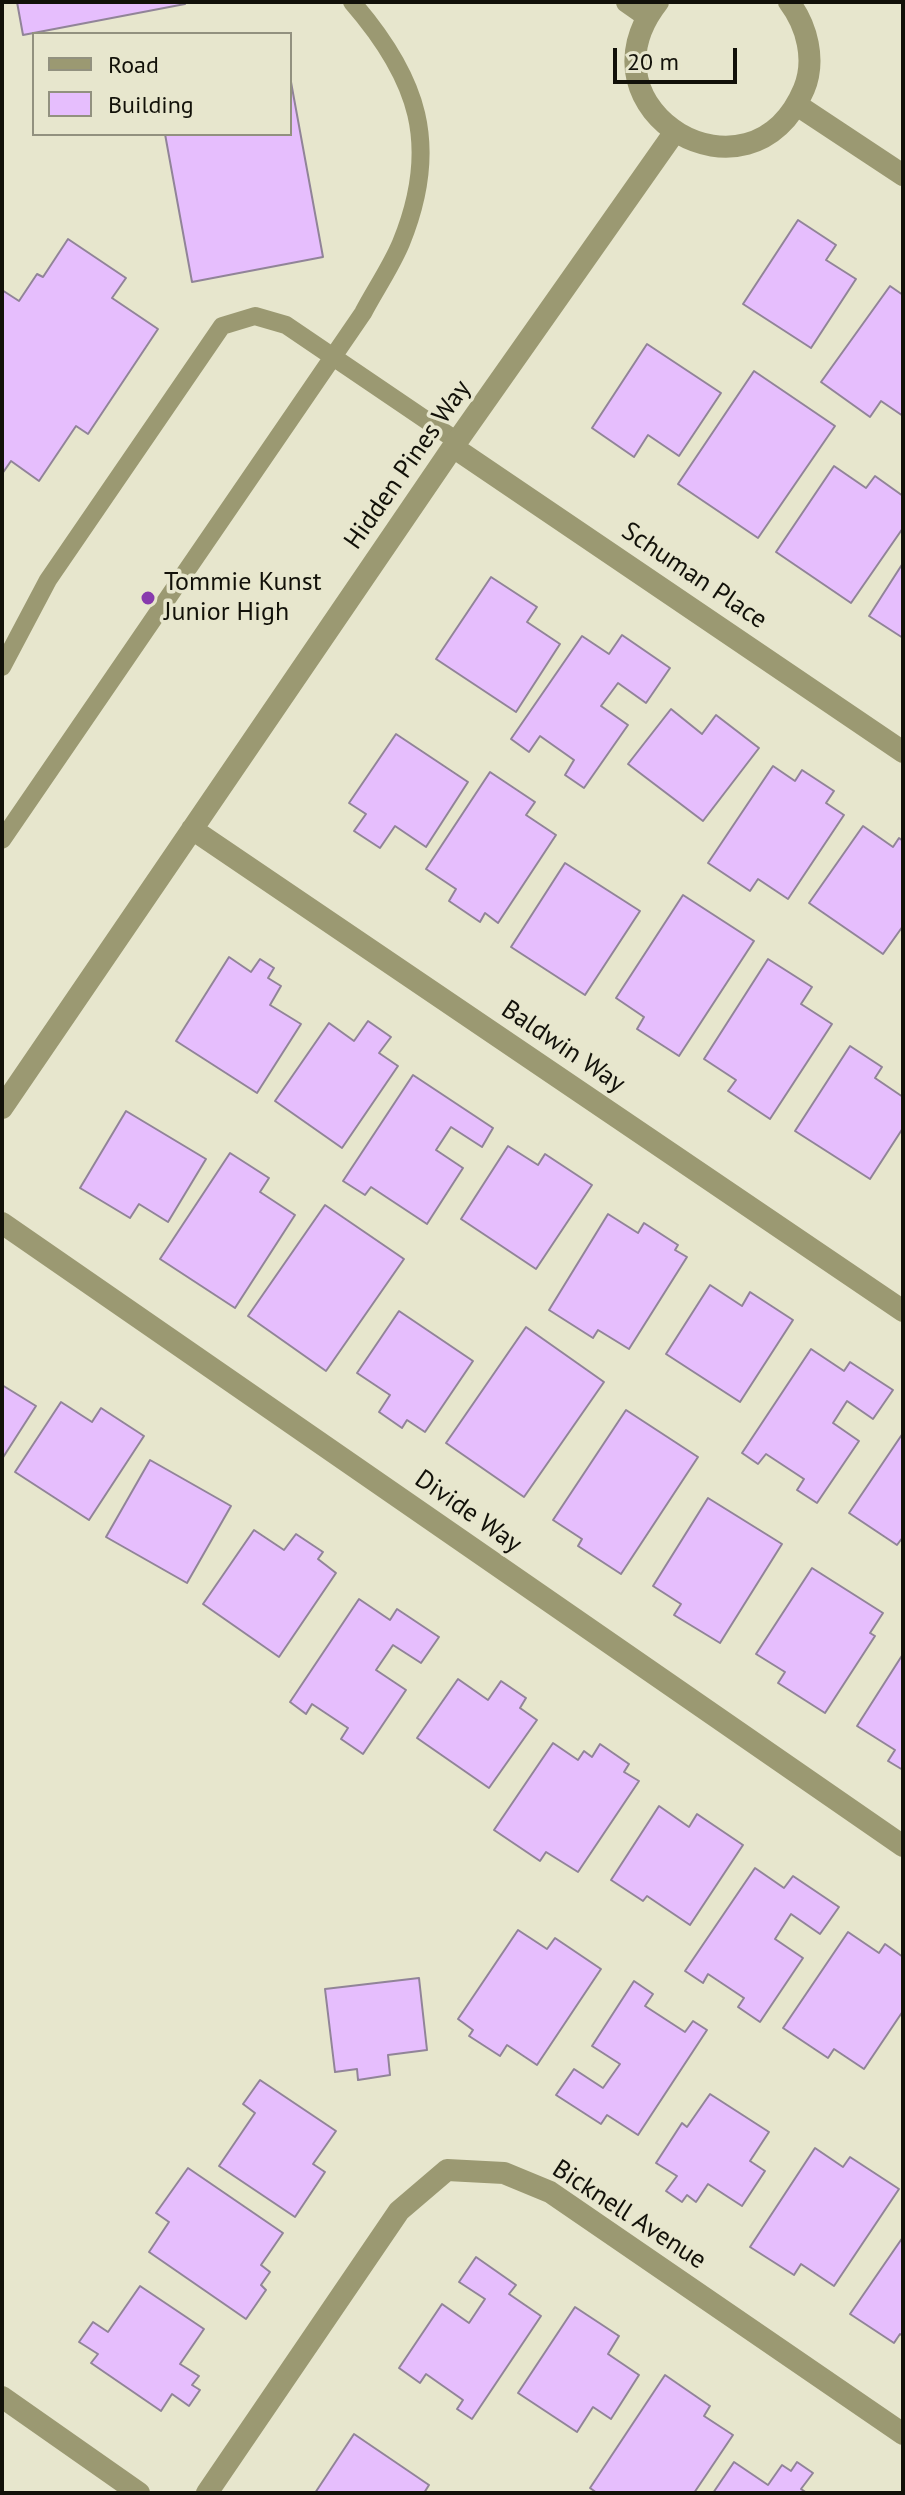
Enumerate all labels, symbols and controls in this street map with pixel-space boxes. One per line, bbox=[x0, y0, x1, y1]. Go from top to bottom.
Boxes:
legend bbox=[32, 32, 292, 136]
scale bar bbox=[617, 32, 741, 82]
text: 20 m bbox=[627, 46, 679, 77]
text: Road bbox=[108, 49, 159, 80]
text: Building bbox=[108, 89, 194, 120]
street label: Hidden Pines Way bbox=[338, 375, 478, 555]
street label: Schuman Place bbox=[616, 516, 772, 636]
place label: Tommie Kunst Junior High bbox=[164, 567, 322, 628]
marker: Tommie Kunst Junior High bbox=[139, 589, 157, 607]
street label: Baldwin Way bbox=[495, 994, 631, 1100]
street label: Divide Way bbox=[409, 1464, 527, 1560]
street label: Bicknell Avenue bbox=[546, 2154, 712, 2276]

